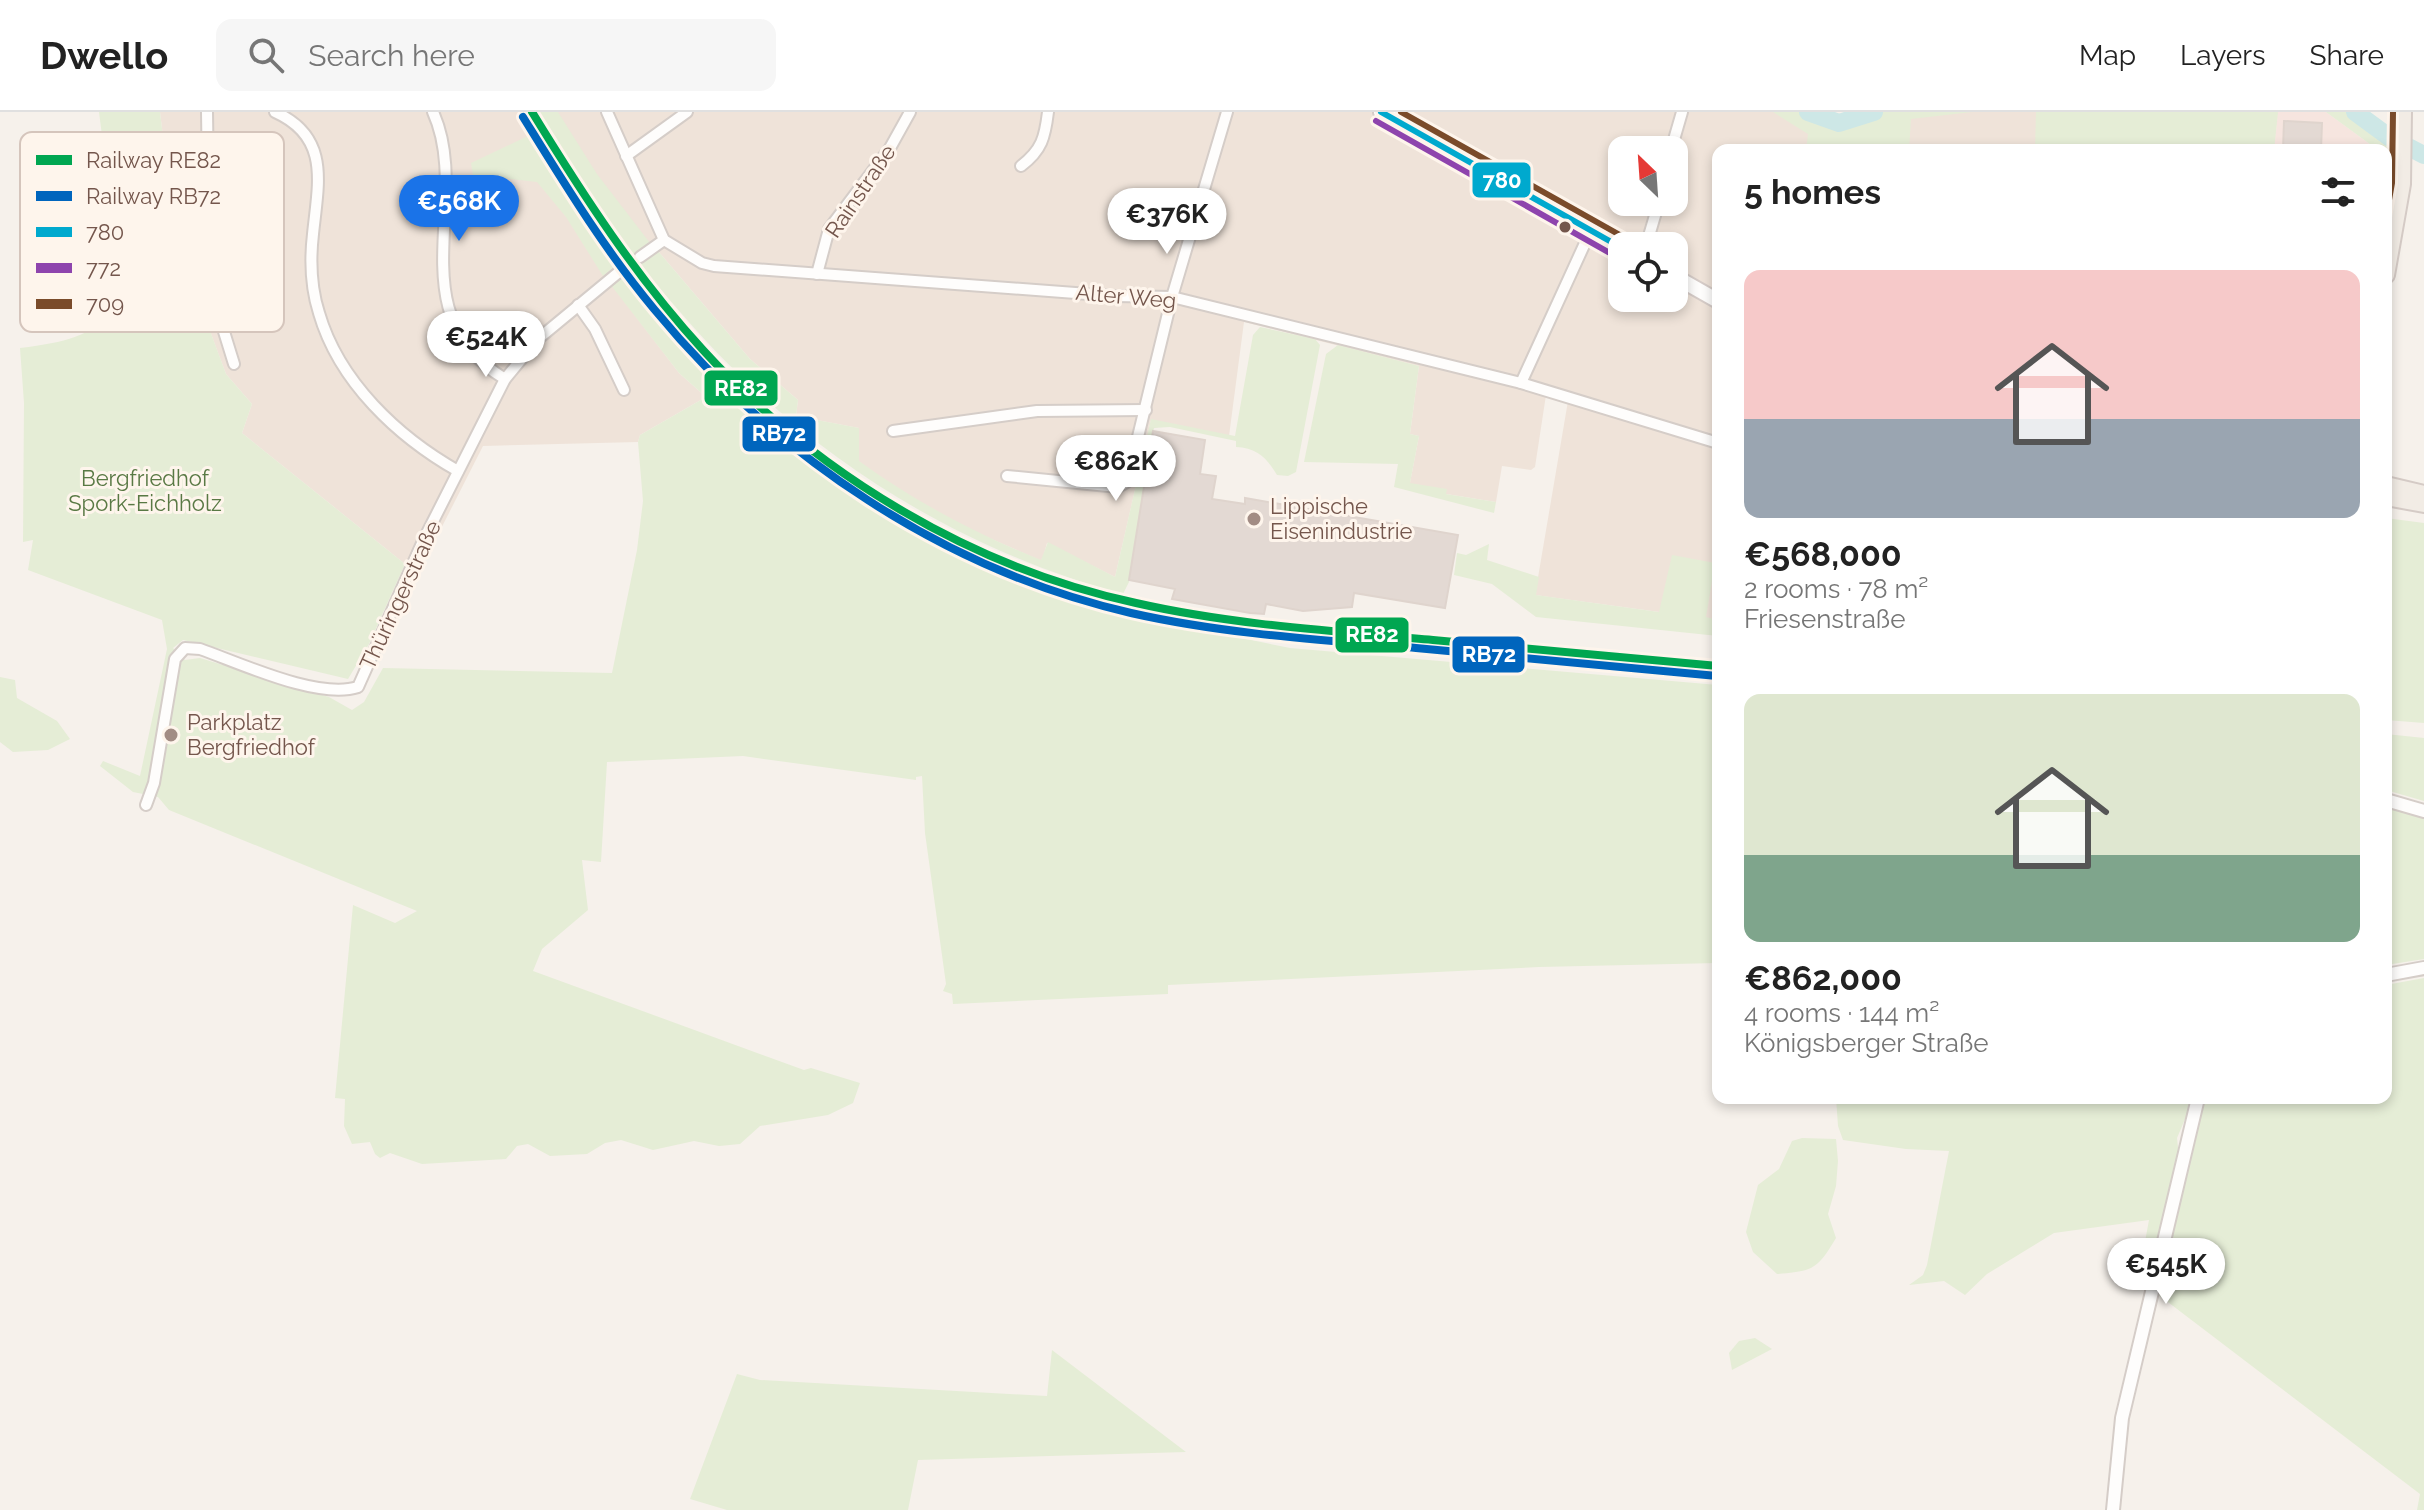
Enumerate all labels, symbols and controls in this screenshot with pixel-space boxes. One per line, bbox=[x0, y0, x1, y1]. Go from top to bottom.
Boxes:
search box bbox=[216, 19, 776, 91]
text: Dwello bbox=[40, 33, 168, 78]
icon: search bbox=[244, 33, 288, 77]
text: Search here bbox=[308, 38, 475, 73]
text: Map bbox=[2079, 39, 2136, 72]
text: Layers bbox=[2180, 39, 2266, 72]
text: Share bbox=[2310, 39, 2384, 72]
legend bbox=[20, 132, 284, 332]
north arrow bbox=[1608, 136, 1688, 216]
map controls bbox=[1608, 136, 1688, 312]
street label: Rainstraße bbox=[819, 140, 901, 242]
text: Railway RE82 bbox=[86, 147, 221, 173]
line badge: 780 bbox=[1471, 161, 1532, 199]
text: 780 bbox=[1482, 167, 1522, 193]
icon: filters bbox=[2316, 170, 2360, 214]
text: 5 homes bbox=[1744, 172, 1881, 212]
pin: €568K bbox=[403, 175, 515, 243]
text: Railway RB72 bbox=[86, 183, 221, 209]
text: €568K bbox=[417, 186, 501, 216]
pin: €376K bbox=[1111, 188, 1223, 256]
text: €376K bbox=[1125, 199, 1209, 229]
text: 780 bbox=[86, 219, 124, 245]
unlabelled marker bbox=[1557, 219, 1573, 235]
button: locate bbox=[1608, 232, 1688, 312]
text: 772 bbox=[86, 255, 121, 281]
street label: Alter Weg bbox=[1075, 279, 1177, 313]
text: 709 bbox=[86, 291, 124, 317]
pin: €524K bbox=[430, 311, 542, 379]
text: €524K bbox=[445, 322, 527, 352]
icon: home bbox=[1980, 322, 2124, 466]
line badge: RE82 bbox=[703, 369, 779, 407]
text: RE82 bbox=[714, 375, 768, 401]
line badge: RB72 bbox=[741, 415, 817, 453]
text: RB72 bbox=[752, 420, 806, 446]
pin: €862K bbox=[1060, 435, 1172, 503]
text: €862K bbox=[1074, 446, 1158, 476]
park label: Bergfriedhof Spork-Eichholz bbox=[68, 465, 222, 516]
place label: Lippische Eisenindustrie bbox=[1270, 493, 1412, 544]
marker: Lippische Eisenindustrie bbox=[1245, 510, 1263, 528]
street label: Thüringerstraße bbox=[354, 516, 446, 674]
text: €568,000 bbox=[1744, 534, 1902, 574]
text: 2 rooms · 78 m² bbox=[1744, 574, 1928, 604]
text: Friesenstraße bbox=[1744, 604, 1905, 634]
line badge: RE82 bbox=[1334, 616, 1410, 654]
text: RE82 bbox=[1345, 621, 1399, 647]
line badge: RB72 bbox=[1451, 635, 1526, 674]
text: RB72 bbox=[1462, 641, 1516, 667]
place label: Parkplatz Bergfriedhof bbox=[187, 709, 316, 760]
marker: Parkplatz Bergfriedhof bbox=[162, 726, 180, 744]
icon: home bbox=[1980, 746, 2124, 890]
text: €862,000 bbox=[1744, 958, 1902, 998]
text: 4 rooms · 144 m² bbox=[1744, 998, 1939, 1028]
text: Königsberger Straße bbox=[1744, 1028, 1988, 1058]
pin: €545K bbox=[2110, 1238, 2222, 1306]
text: €545K bbox=[2125, 1249, 2207, 1279]

